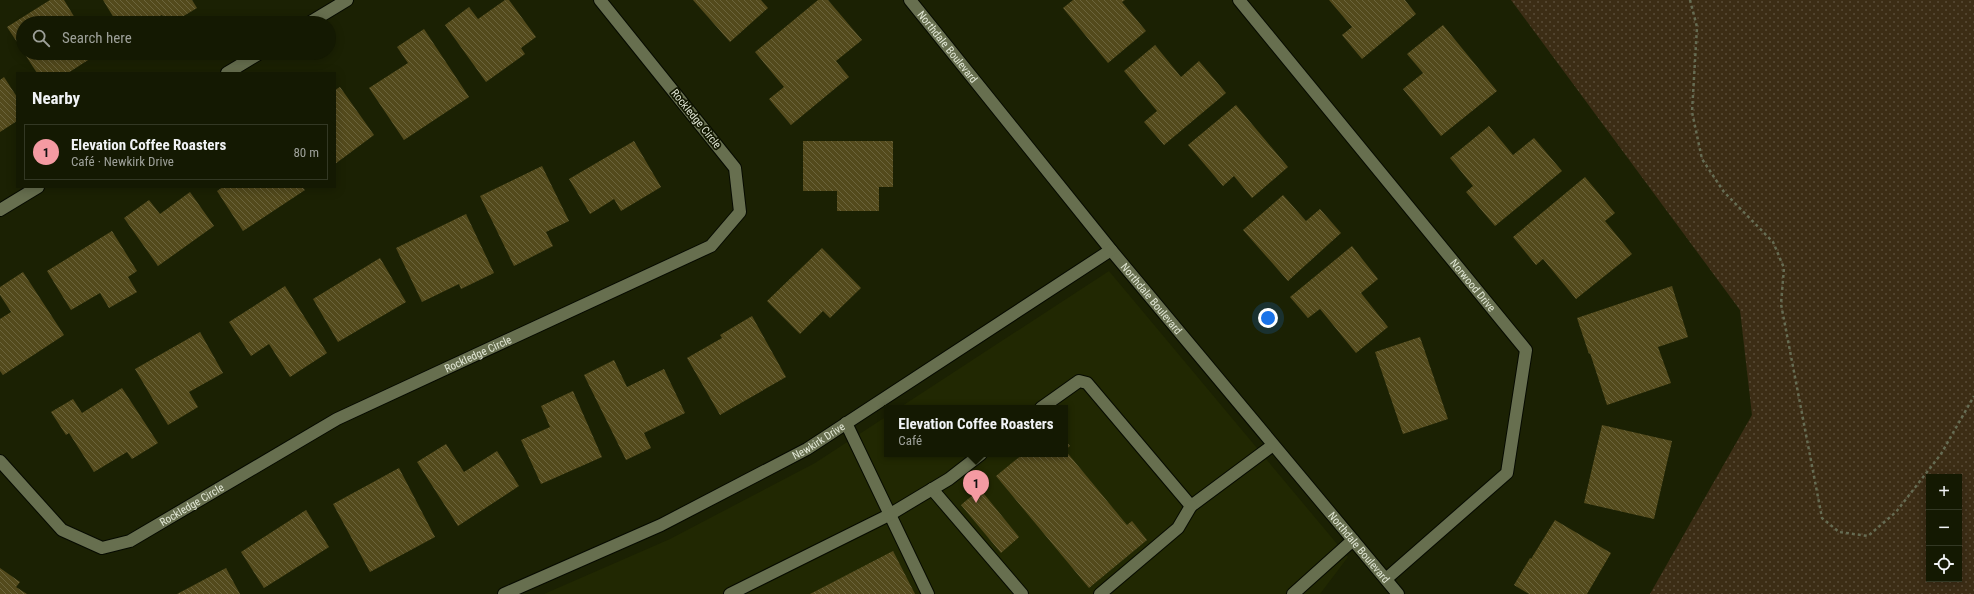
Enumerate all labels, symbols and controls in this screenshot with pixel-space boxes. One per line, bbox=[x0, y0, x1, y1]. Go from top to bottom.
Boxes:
street label: Northdale Boulevard bbox=[915, 8, 980, 85]
search box bbox=[16, 16, 336, 60]
icon: search bbox=[30, 27, 52, 49]
text: Search here bbox=[62, 29, 132, 47]
street label: Rockledge Circle bbox=[668, 87, 724, 151]
text: Nearby bbox=[32, 88, 80, 108]
text: Elevation Coffee Roasters bbox=[71, 136, 226, 154]
text: 1 bbox=[43, 145, 49, 160]
text: 80 m bbox=[293, 145, 319, 160]
text: Café · Newkirk Drive bbox=[71, 154, 174, 169]
street label: Norwood Drive bbox=[1448, 256, 1498, 314]
street label: Northdale Boulevard bbox=[1118, 260, 1185, 337]
your location bbox=[1258, 308, 1278, 328]
street label: Rockledge Circle bbox=[442, 333, 514, 375]
popup bbox=[884, 405, 1068, 457]
text: Elevation Coffee Roasters bbox=[898, 415, 1054, 433]
street label: Newkirk Drive bbox=[790, 420, 847, 462]
text: Café bbox=[898, 433, 922, 448]
pin: 1 bbox=[963, 470, 989, 503]
map controls bbox=[1926, 474, 1962, 582]
button: + bbox=[1926, 474, 1962, 510]
street label: Rockledge Circle bbox=[157, 481, 226, 529]
street label: Northdale Boulevard bbox=[1326, 509, 1392, 586]
button: − bbox=[1926, 510, 1962, 546]
button: locate bbox=[1926, 546, 1962, 582]

